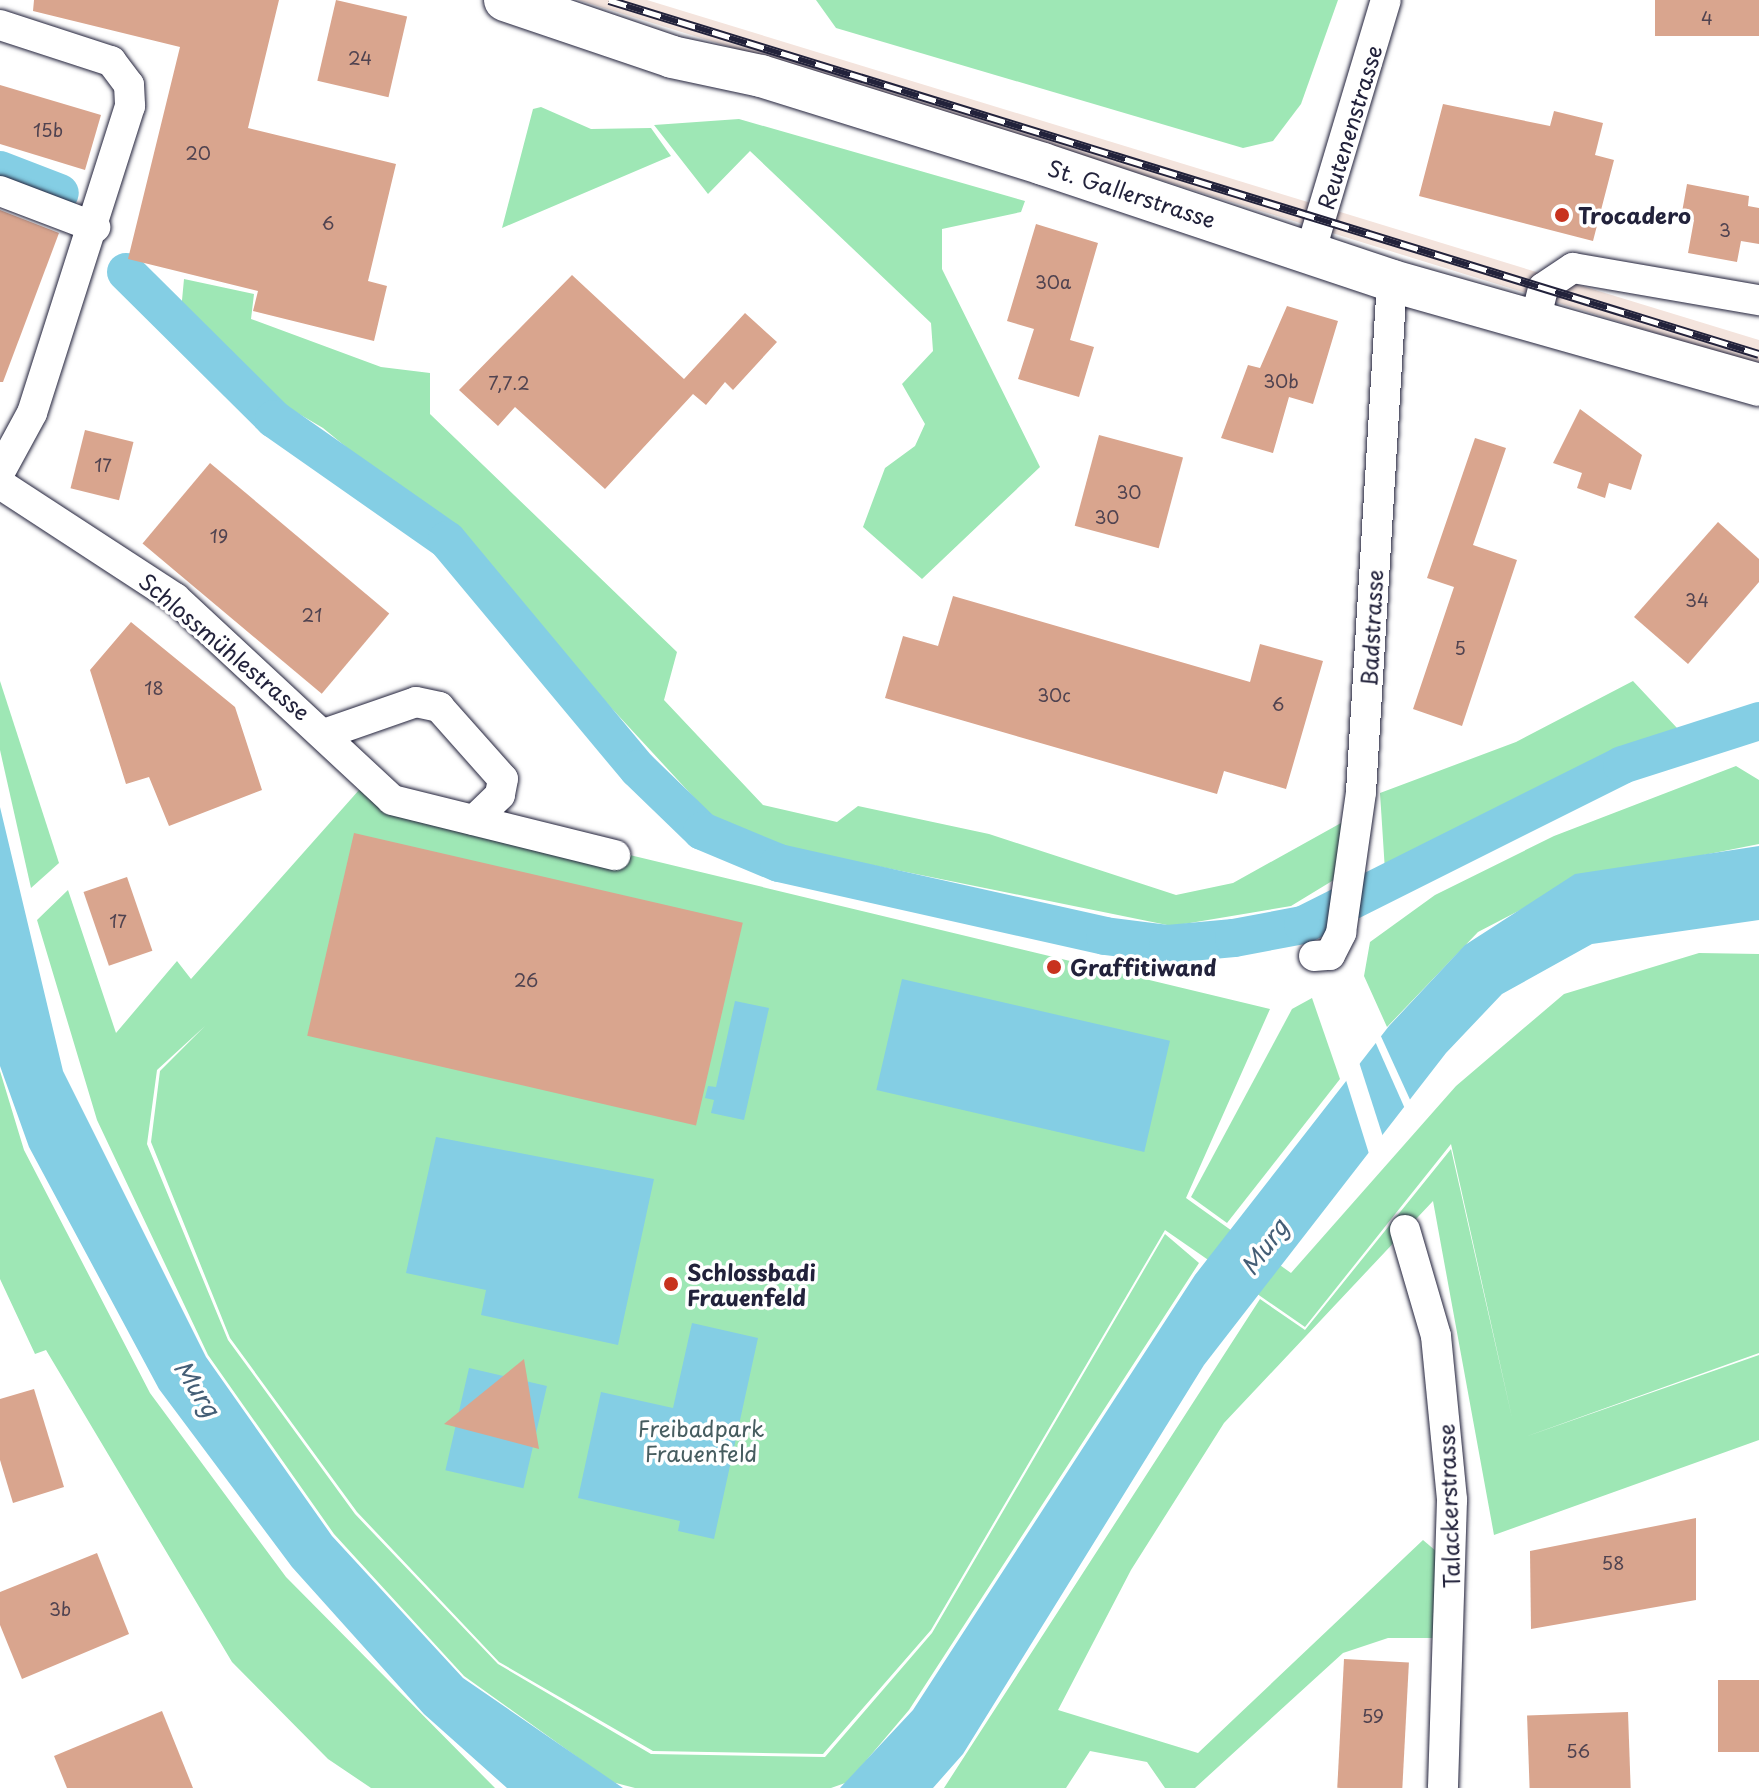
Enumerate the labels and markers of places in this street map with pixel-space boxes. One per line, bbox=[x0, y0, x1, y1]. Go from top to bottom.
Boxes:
place label: Trocadero bbox=[1578, 202, 1691, 228]
marker: Trocadero bbox=[1553, 206, 1571, 224]
place label: Graffitiwand bbox=[1070, 954, 1216, 980]
marker: Graffitiwand bbox=[1045, 958, 1063, 976]
place label: Schlossbadi Frauenfeld bbox=[687, 1258, 816, 1310]
marker: Schlossbadi Frauenfeld bbox=[662, 1275, 680, 1293]

